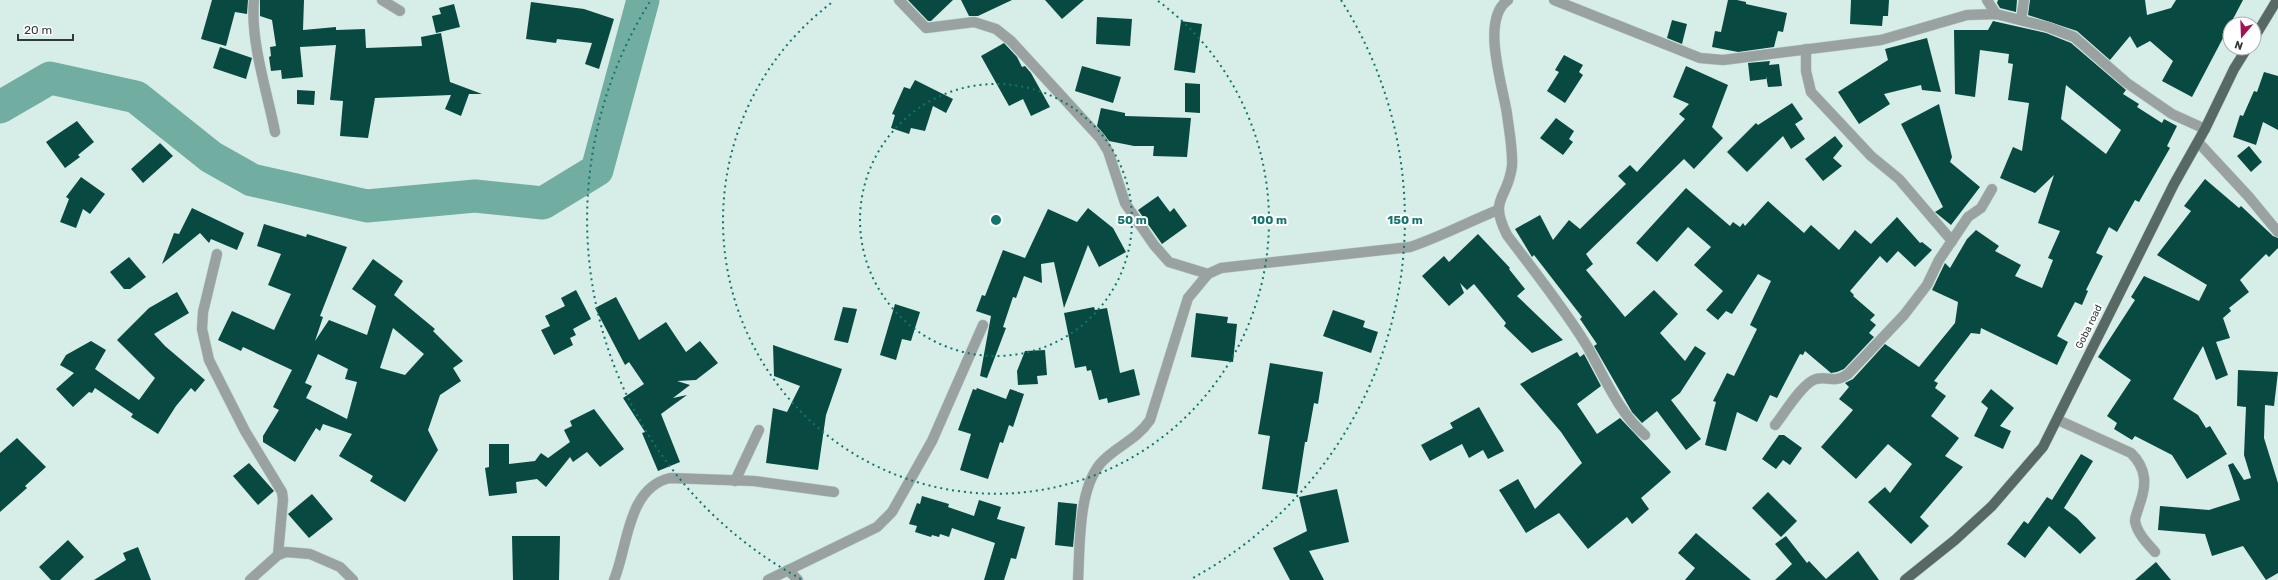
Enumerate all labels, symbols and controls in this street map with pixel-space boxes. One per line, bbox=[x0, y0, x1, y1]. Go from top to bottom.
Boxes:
scale bar bbox=[18, 16, 73, 42]
north arrow bbox=[2222, 16, 2262, 56]
text: 20 m bbox=[24, 23, 52, 37]
text: N bbox=[2233, 38, 2245, 52]
centre of rings bbox=[989, 213, 1003, 227]
text: 50 m bbox=[1117, 213, 1147, 227]
text: 100 m bbox=[1251, 213, 1287, 227]
text: 150 m bbox=[1387, 213, 1423, 227]
street label: Goba road bbox=[2073, 303, 2105, 351]

